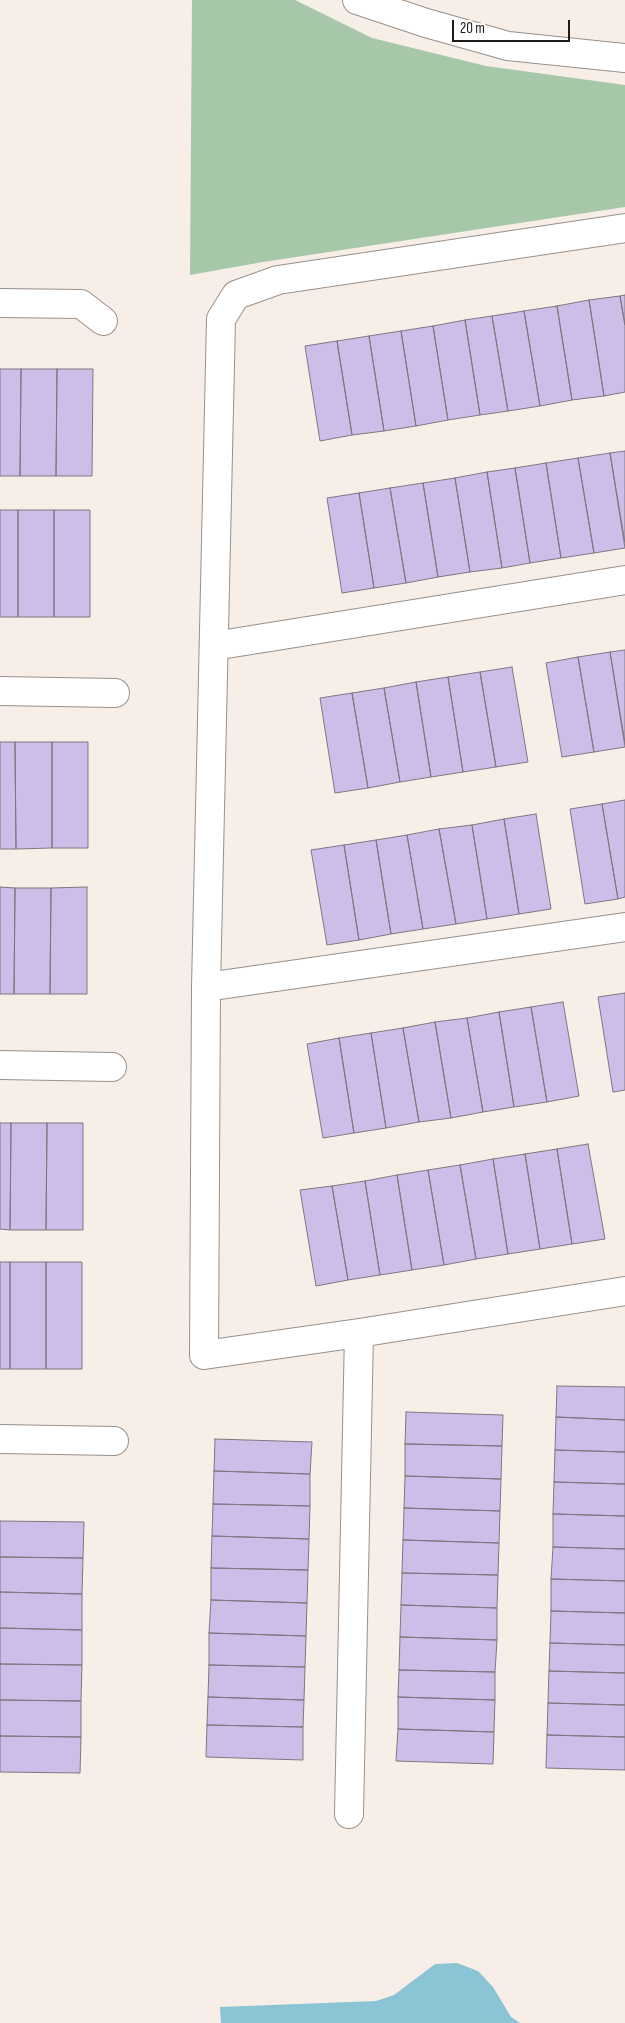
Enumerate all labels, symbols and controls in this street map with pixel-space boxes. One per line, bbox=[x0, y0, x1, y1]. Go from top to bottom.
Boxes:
scale bar bbox=[455, 10, 572, 42]
text: 20 m bbox=[460, 19, 485, 38]

